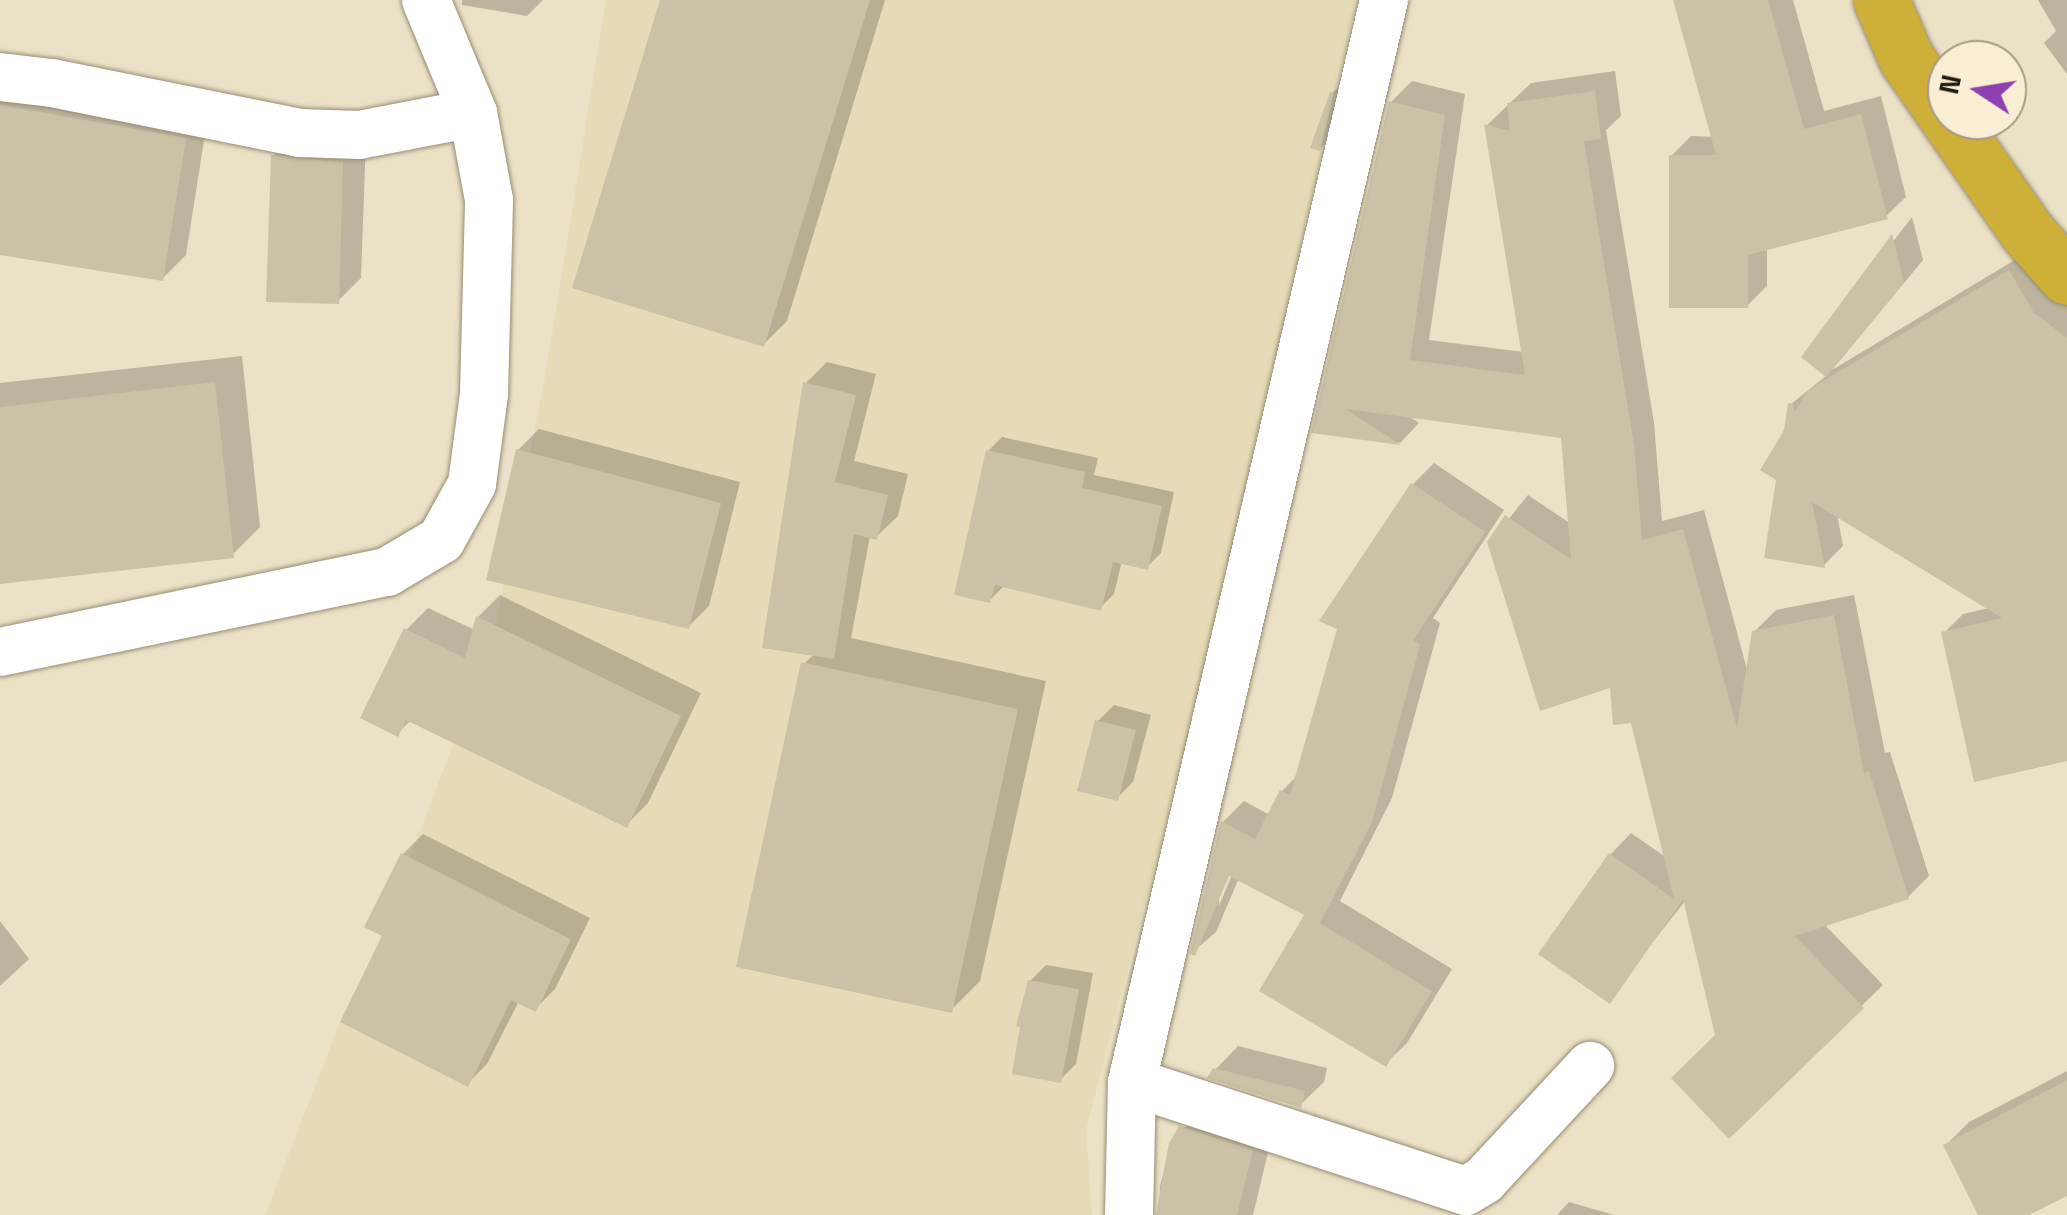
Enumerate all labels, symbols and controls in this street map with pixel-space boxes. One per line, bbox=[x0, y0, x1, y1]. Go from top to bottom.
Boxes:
north arrow bbox=[1927, 40, 2027, 140]
text: N bbox=[1930, 71, 1969, 97]

